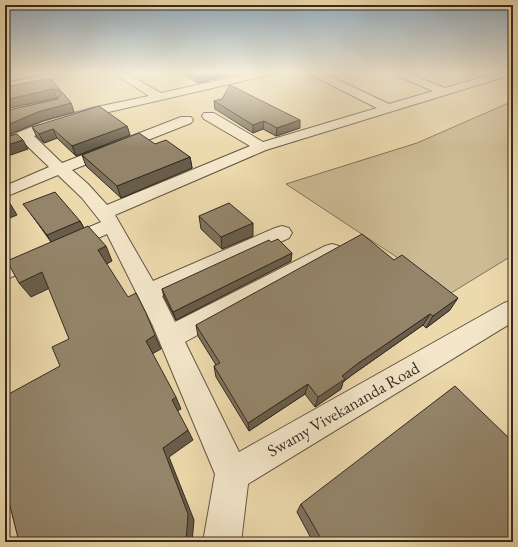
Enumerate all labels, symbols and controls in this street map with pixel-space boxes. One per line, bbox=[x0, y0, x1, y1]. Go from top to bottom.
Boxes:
street label: Swamy Vivekananda Road bbox=[263, 356, 423, 462]

